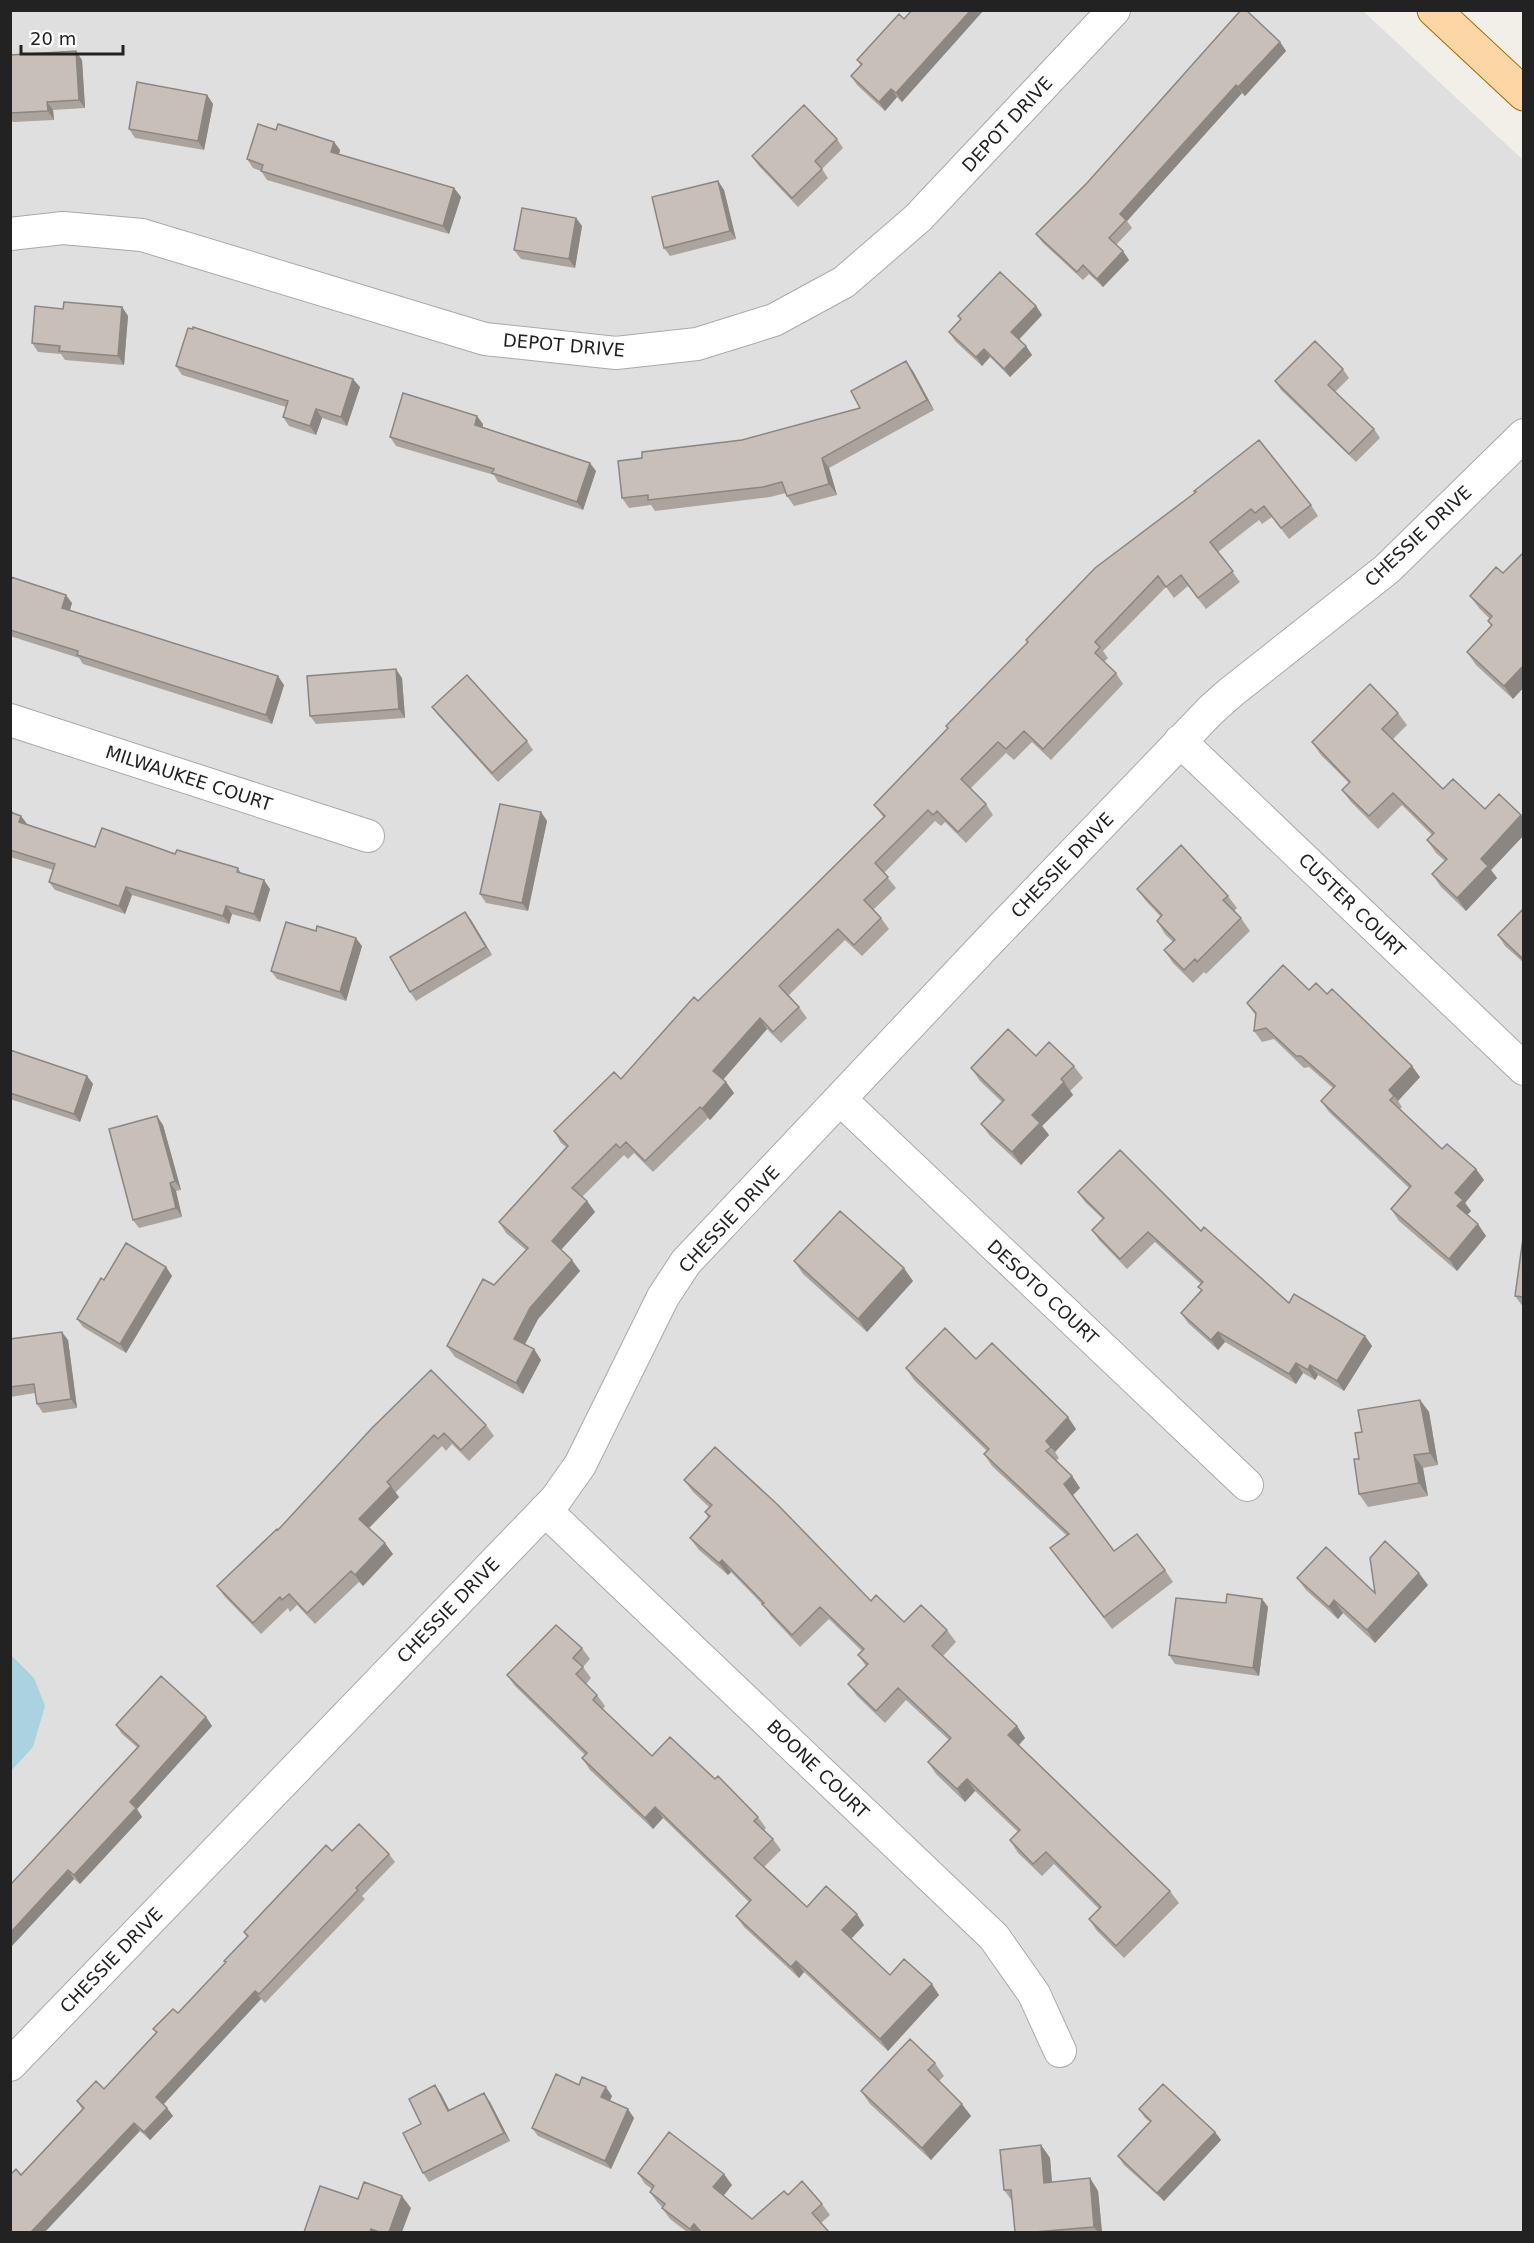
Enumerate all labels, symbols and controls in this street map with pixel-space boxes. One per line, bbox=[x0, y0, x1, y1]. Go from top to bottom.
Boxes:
scale bar bbox=[21, 18, 123, 56]
text: 20 m bbox=[30, 28, 76, 49]
street label: DEPOT DRIVE bbox=[958, 72, 1056, 176]
street label: DEPOT DRIVE bbox=[502, 329, 626, 361]
street label: CHESSIE DRIVE bbox=[1360, 481, 1476, 591]
street label: MILWAUKEE COURT bbox=[103, 741, 276, 815]
street label: CHESSIE DRIVE bbox=[1006, 808, 1118, 922]
street label: CUSTER COURT bbox=[1294, 849, 1410, 962]
street label: CHESSIE DRIVE bbox=[674, 1161, 784, 1277]
street label: DESOTO COURT bbox=[983, 1235, 1103, 1349]
street label: CHESSIE DRIVE bbox=[392, 1553, 504, 1667]
street label: BOONE COURT bbox=[763, 1715, 874, 1823]
street label: CHESSIE DRIVE bbox=[55, 1903, 167, 2017]

